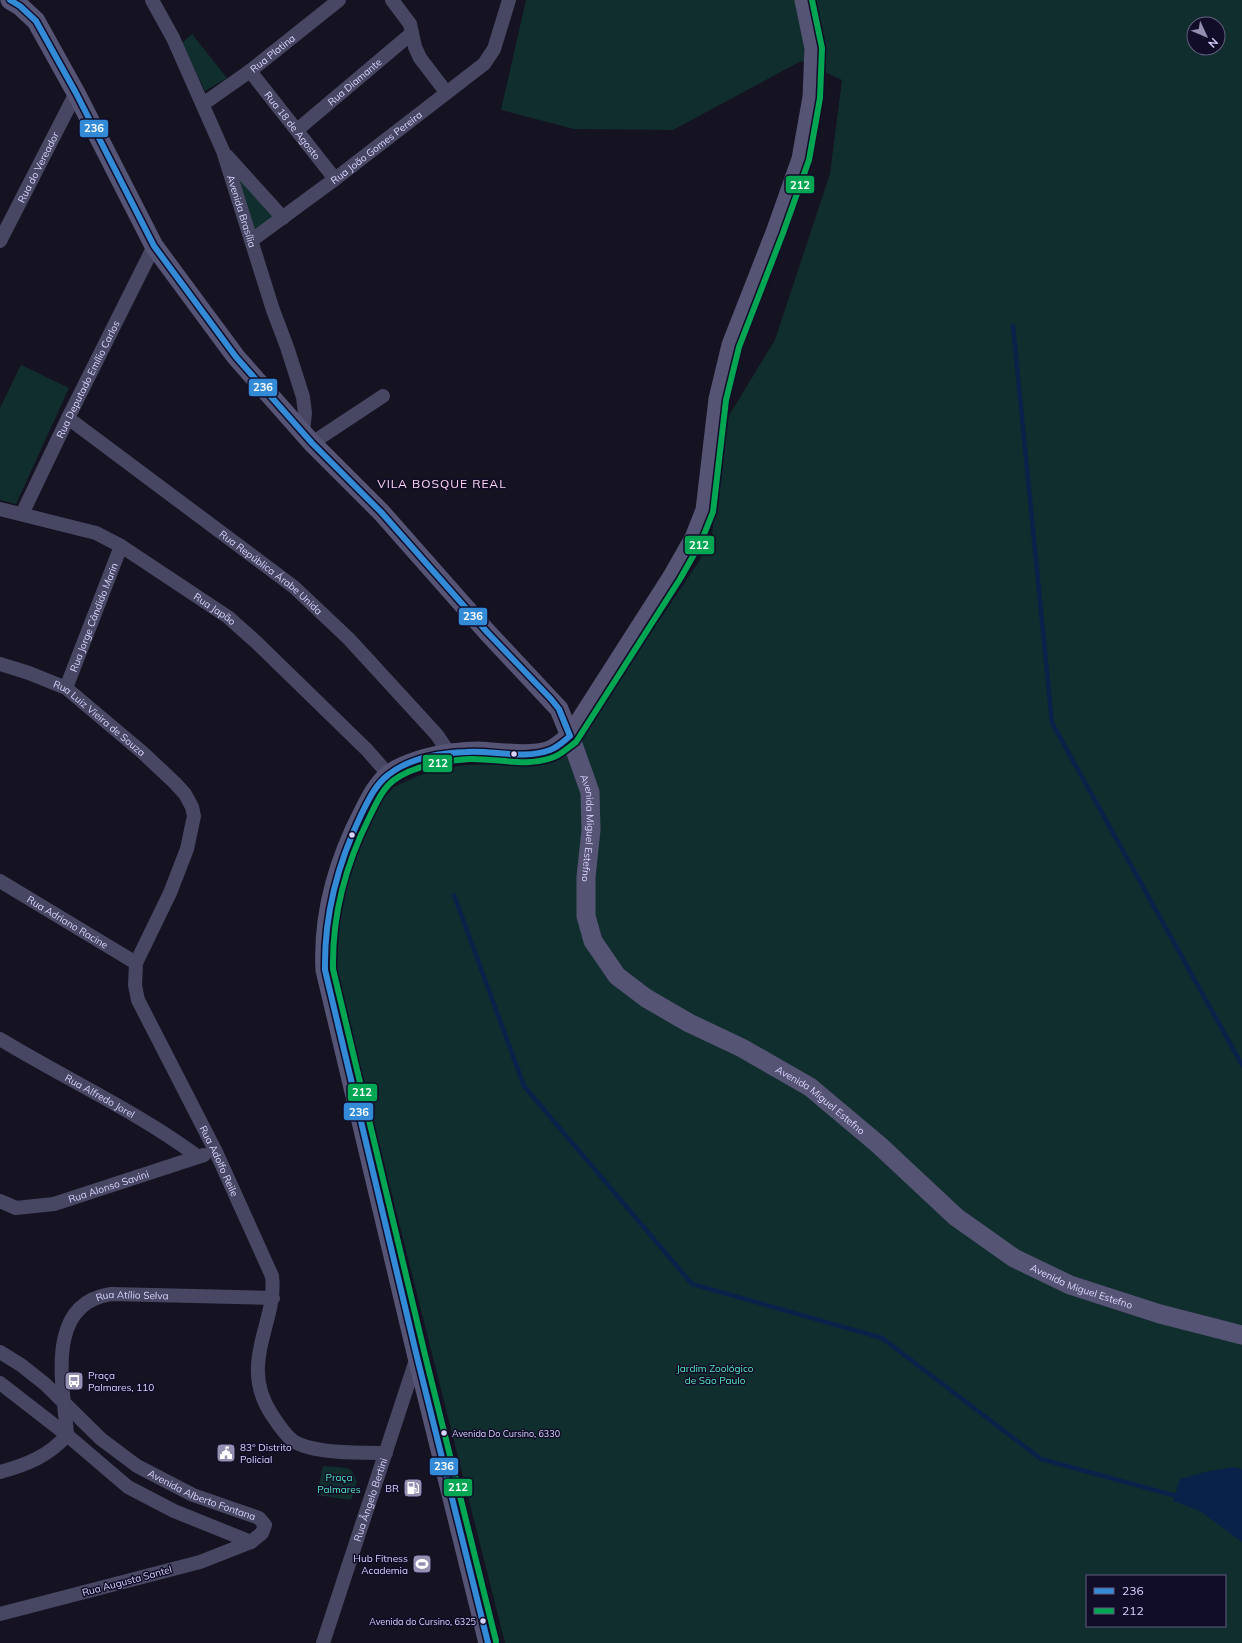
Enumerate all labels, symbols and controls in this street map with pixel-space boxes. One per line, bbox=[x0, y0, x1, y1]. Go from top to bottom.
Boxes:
north arrow bbox=[1186, 16, 1226, 56]
street label: Rua Platina bbox=[247, 31, 297, 75]
text: N bbox=[1205, 35, 1221, 51]
street label: Rua Diamante bbox=[325, 55, 384, 108]
street label: Rua 18 de Agosto bbox=[262, 89, 324, 162]
street label: Rua João Gomes Pereira bbox=[328, 108, 425, 187]
line badge: 236 bbox=[79, 119, 109, 138]
text: 236 bbox=[84, 121, 104, 135]
street label: Rua do Vereador bbox=[14, 129, 62, 205]
street label: Avenida Brasília bbox=[224, 173, 259, 249]
line badge: 212 bbox=[785, 175, 815, 194]
text: 212 bbox=[790, 178, 810, 192]
street label: Rua Deputado Emílio Carlos bbox=[53, 318, 122, 440]
line badge: 236 bbox=[248, 378, 278, 397]
text: 236 bbox=[253, 380, 273, 394]
district label: VILA BOSQUE REAL bbox=[377, 476, 507, 491]
street label: Rua República Árabe Unida bbox=[217, 527, 325, 617]
line badge: 212 bbox=[684, 535, 715, 555]
text: 212 bbox=[689, 538, 709, 552]
street label: Rua Jorge Cândido Marin bbox=[66, 561, 121, 674]
street label: Rua Japão bbox=[191, 590, 239, 628]
line badge: 236 bbox=[458, 607, 488, 626]
text: 236 bbox=[463, 609, 483, 623]
street label: Rua Luiz Vieira de Souza bbox=[52, 677, 148, 759]
unlabelled marker bbox=[509, 749, 519, 759]
line badge: 212 bbox=[422, 754, 453, 773]
text: 212 bbox=[428, 756, 448, 770]
street label: Avenida Miguel Estefno bbox=[578, 772, 598, 882]
unlabelled marker bbox=[347, 830, 357, 840]
street label: Rua Adriano Racine bbox=[25, 892, 111, 951]
street label: Avenida Miguel Estefno bbox=[774, 1062, 868, 1137]
street label: Rua Alfredo Jorel bbox=[63, 1071, 137, 1121]
line badge: 212 bbox=[347, 1083, 378, 1102]
text: 212 bbox=[352, 1085, 372, 1099]
line badge: 236 bbox=[343, 1102, 374, 1121]
text: 236 bbox=[349, 1105, 369, 1119]
street label: Rua Adolfo Reile bbox=[197, 1123, 242, 1198]
street label: Rua Alonso Savini bbox=[66, 1167, 151, 1205]
street label: Avenida Miguel Estefno bbox=[1028, 1260, 1135, 1311]
street label: Rua Atílio Selva bbox=[94, 1287, 169, 1304]
park label: Jardim Zoológico de São Paulo bbox=[677, 1362, 754, 1387]
place label: Praça Palmares, 110 bbox=[88, 1369, 154, 1394]
bus stop icon: Praça Palmares, 110 bbox=[63, 1370, 85, 1392]
marker: Avenida Do Cursino, 6330 bbox=[439, 1428, 449, 1438]
place label: Avenida Do Cursino, 6330 bbox=[452, 1428, 560, 1439]
place label: 83° Distrito Policial bbox=[240, 1441, 292, 1466]
public building icon: 83° Distrito Policial bbox=[215, 1442, 237, 1464]
street label: Rua Ângelo Bertini bbox=[350, 1456, 390, 1543]
line badge: 236 bbox=[429, 1457, 459, 1476]
text: 236 bbox=[434, 1459, 454, 1473]
street label: Avenida Alberto Fontana bbox=[146, 1466, 258, 1523]
park label: Praça Palmares bbox=[317, 1471, 361, 1496]
fuel station icon: BR bbox=[402, 1477, 424, 1499]
line badge: 212 bbox=[443, 1478, 473, 1497]
text: 212 bbox=[448, 1480, 468, 1494]
place label: BR bbox=[385, 1482, 399, 1495]
place label: Hub Fitness Academia bbox=[353, 1552, 408, 1577]
sports icon: Hub Fitness Academia bbox=[411, 1553, 433, 1575]
street label: Rua Augusta Santel bbox=[81, 1563, 173, 1599]
legend bbox=[1086, 1575, 1226, 1627]
text: 236 bbox=[1122, 1583, 1144, 1598]
text: 212 bbox=[1122, 1603, 1144, 1618]
place label: Avenida do Cursino, 6325 bbox=[369, 1616, 477, 1627]
marker: Avenida do Cursino, 6325 bbox=[478, 1616, 488, 1626]

